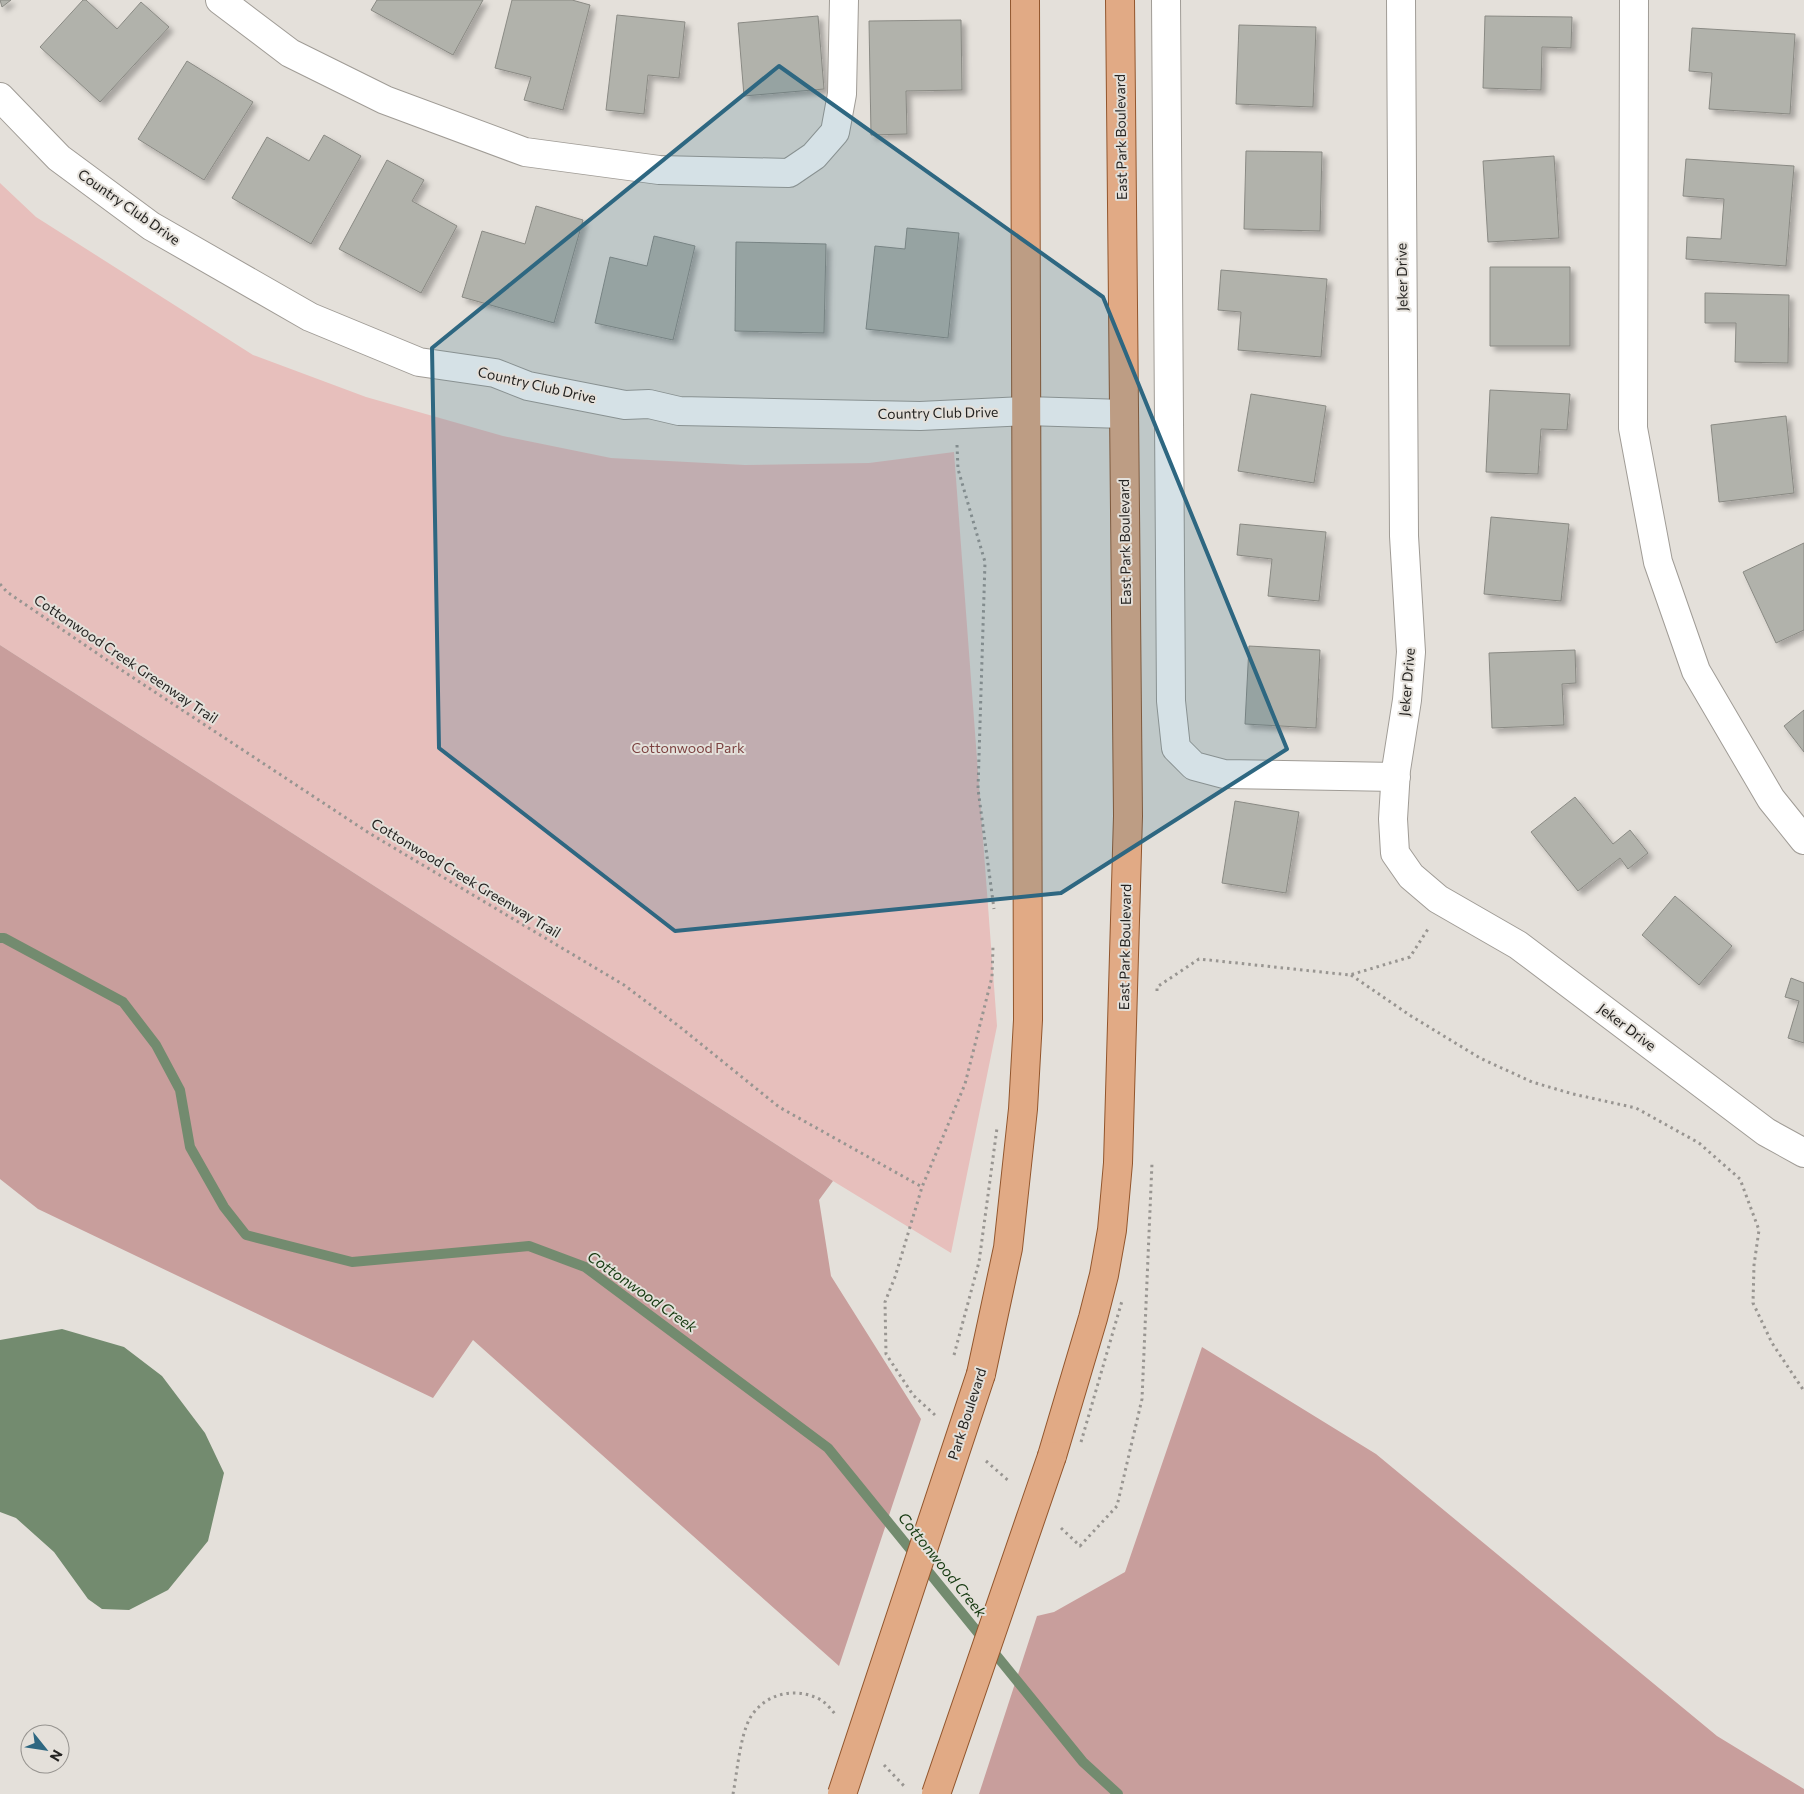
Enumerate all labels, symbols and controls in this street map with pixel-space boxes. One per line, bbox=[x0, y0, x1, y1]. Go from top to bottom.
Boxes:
street label: East Park Boulevard bbox=[1111, 74, 1130, 200]
street label: Country Club Drive bbox=[75, 165, 184, 248]
street label: Jeker Drive bbox=[1392, 243, 1411, 311]
street label: Country Club Drive bbox=[476, 363, 598, 406]
street label: Country Club Drive bbox=[877, 403, 999, 422]
street label: East Park Boulevard bbox=[1115, 479, 1134, 605]
street label: Cottonwood Creek Greenway Trail bbox=[31, 591, 221, 727]
street label: Jeker Drive bbox=[1395, 647, 1418, 717]
park label: Cottonwood Park bbox=[631, 739, 745, 756]
street label: Cottonwood Creek Greenway Trail bbox=[368, 814, 564, 941]
street label: East Park Boulevard bbox=[1115, 884, 1134, 1010]
street label: Jeker Drive bbox=[1595, 999, 1660, 1054]
water label: Cottonwood Creek bbox=[584, 1247, 702, 1336]
street label: Park Boulevard bbox=[944, 1366, 989, 1462]
water label: Cottonwood Creek bbox=[895, 1508, 991, 1621]
north arrow bbox=[20, 1724, 70, 1774]
text: N bbox=[47, 1747, 67, 1765]

